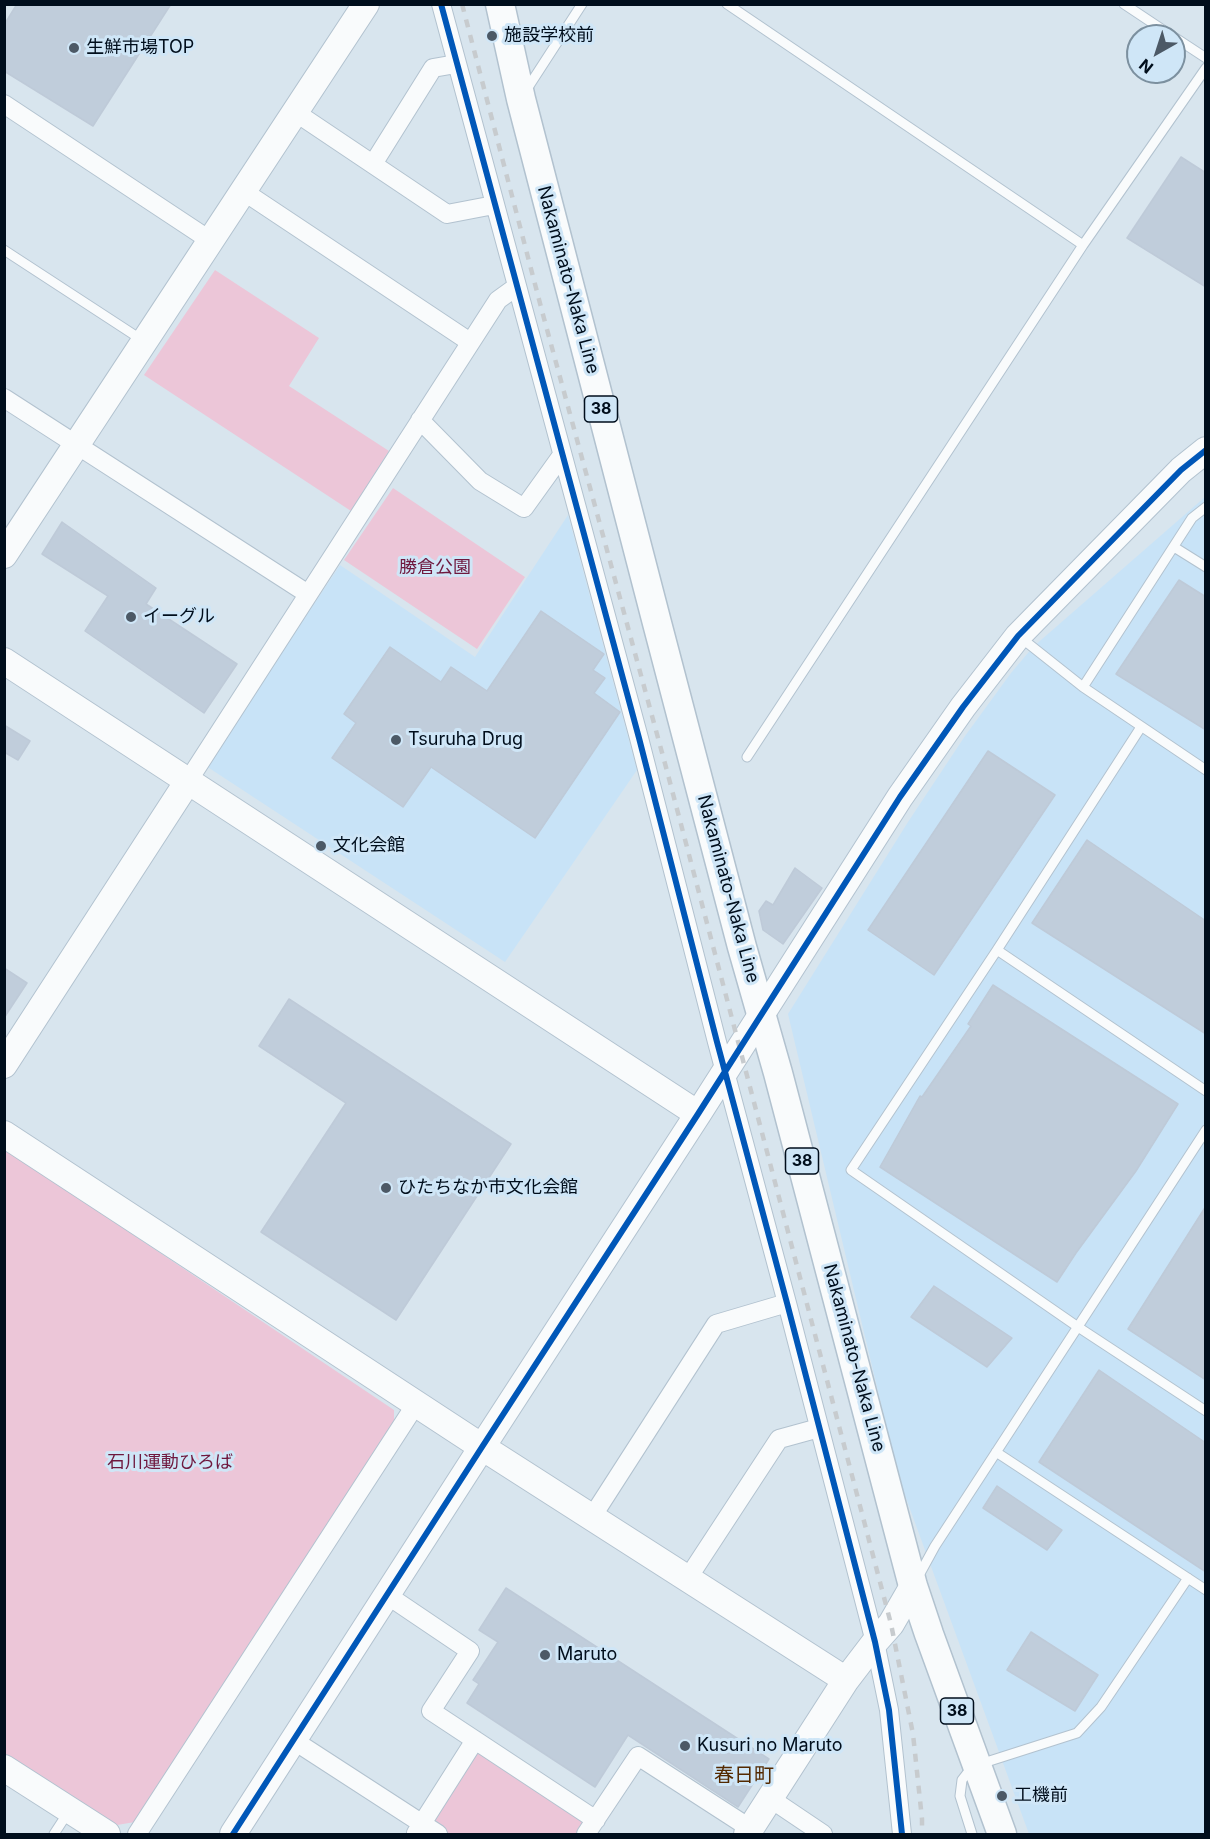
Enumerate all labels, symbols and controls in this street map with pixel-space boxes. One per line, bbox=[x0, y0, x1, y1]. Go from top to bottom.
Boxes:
north arrow bbox=[1126, 24, 1186, 84]
place label: 施設学校前 bbox=[504, 25, 594, 47]
marker: 施設学校前 bbox=[485, 29, 499, 43]
place label: 生鮮市場TOP bbox=[86, 37, 194, 59]
marker: 生鮮市場TOP bbox=[67, 41, 81, 55]
text: N bbox=[1135, 55, 1157, 78]
street label: Nakaminato-Naka Line bbox=[533, 184, 603, 376]
road number: 38 bbox=[584, 396, 618, 422]
park label: 勝倉公園 bbox=[399, 557, 471, 579]
place label: イーグル bbox=[143, 606, 215, 628]
marker: イーグル bbox=[124, 610, 138, 624]
place label: Tsuruha Drug bbox=[408, 729, 523, 751]
marker: Tsuruha Drug bbox=[389, 733, 403, 747]
street label: Nakaminato-Naka Line bbox=[693, 793, 763, 985]
place label: 文化会館 bbox=[333, 835, 405, 857]
marker: 文化会館 bbox=[314, 839, 328, 853]
road number: 38 bbox=[786, 1148, 818, 1174]
place label: ひたちなか市文化会館 bbox=[398, 1177, 578, 1199]
marker: ひたちなか市文化会館 bbox=[379, 1181, 393, 1195]
street label: Nakaminato-Naka Line bbox=[819, 1262, 889, 1454]
park label: 石川運動ひろば bbox=[107, 1452, 233, 1474]
place label: Maruto bbox=[557, 1644, 617, 1666]
marker: Maruto bbox=[538, 1648, 552, 1662]
road number: 38 bbox=[940, 1698, 974, 1724]
place label: Kusuri no Maruto bbox=[697, 1735, 843, 1757]
marker: Kusuri no Maruto bbox=[678, 1739, 692, 1753]
district label: 春日町 bbox=[714, 1764, 774, 1788]
place label: 工機前 bbox=[1014, 1785, 1068, 1807]
marker: 工機前 bbox=[995, 1789, 1009, 1803]

